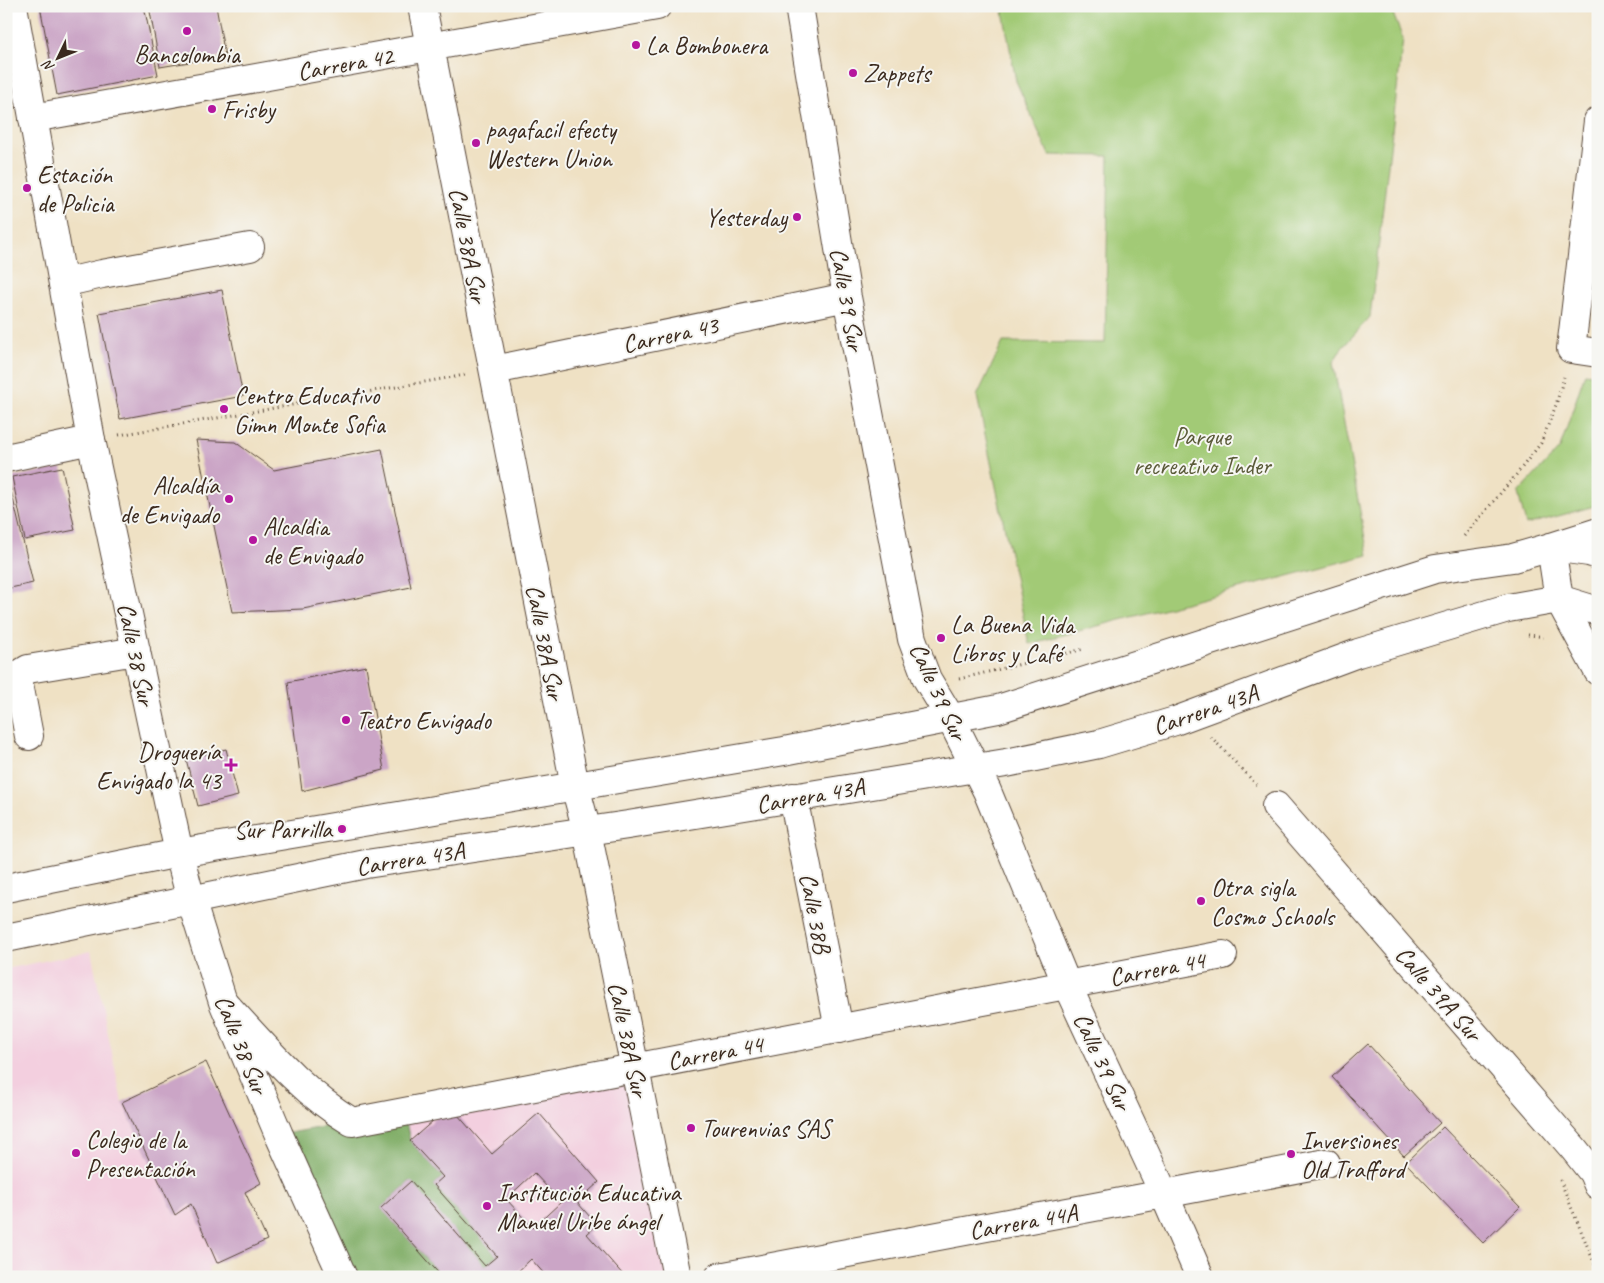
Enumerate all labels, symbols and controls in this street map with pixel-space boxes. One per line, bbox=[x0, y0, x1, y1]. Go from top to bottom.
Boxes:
marker: Bancolombia bbox=[181, 25, 193, 37]
place label: La Bombonera bbox=[646, 30, 769, 62]
north arrow bbox=[32, 32, 82, 82]
place label: Bancolombia bbox=[134, 39, 242, 71]
marker: La Bombonera bbox=[630, 39, 642, 51]
street label: Carrera 42 bbox=[295, 40, 397, 88]
text: N bbox=[38, 56, 58, 75]
place label: Zappets bbox=[863, 58, 933, 90]
marker: Zappets bbox=[847, 67, 859, 79]
place label: Frisby bbox=[222, 94, 277, 126]
marker: Frisby bbox=[206, 103, 218, 115]
place label: pagafacil efecty Western Union bbox=[486, 114, 618, 175]
marker: pagafacil efecty Western Union bbox=[470, 137, 482, 149]
place label: Estación de Policia bbox=[37, 159, 116, 220]
marker: Estación de Policia bbox=[21, 182, 33, 194]
street label: Calle 38A Sur bbox=[441, 185, 495, 308]
place label: Yesterday bbox=[705, 202, 788, 234]
marker: Yesterday bbox=[791, 211, 803, 223]
street label: Calle 39 Sur bbox=[822, 245, 872, 356]
street label: Carrera 43 bbox=[620, 309, 723, 361]
place label: Centro Educativo Gimn Monte Sofia bbox=[234, 380, 387, 441]
marker: Centro Educativo Gimn Monte Sofia bbox=[218, 403, 230, 415]
park label: Parque recreativo Inder bbox=[1133, 421, 1273, 482]
place label: Alcaldía de Envigado bbox=[120, 470, 221, 531]
marker: Alcaldía de Envigado bbox=[223, 493, 235, 505]
place label: Alcaldia de Envigado bbox=[263, 511, 363, 572]
marker: Alcaldia de Envigado bbox=[247, 534, 259, 546]
street label: Calle 38A Sur bbox=[518, 582, 572, 705]
street label: Calle 38 Sur bbox=[110, 600, 163, 711]
place label: La Buena Vida Libros y Café bbox=[951, 609, 1077, 670]
marker: La Buena Vida Libros y Café bbox=[935, 632, 947, 644]
street label: Calle 39 Sur bbox=[902, 638, 976, 748]
street label: Carrera 43A bbox=[1148, 677, 1264, 743]
place label: Teatro Envigado bbox=[356, 705, 492, 737]
marker: Teatro Envigado bbox=[340, 714, 352, 726]
place label: Droguería Envigado la 43 bbox=[96, 736, 223, 797]
marker: Droguería Envigado la 43 bbox=[225, 759, 237, 771]
street label: Carrera 43A bbox=[754, 770, 868, 821]
place label: Sur Parrilla bbox=[234, 814, 334, 846]
marker: Sur Parrilla bbox=[336, 823, 348, 835]
street label: Carrera 43A bbox=[354, 834, 468, 883]
street label: Calle 38B bbox=[792, 870, 839, 958]
place label: Otra sigla Cosmo Schools bbox=[1211, 872, 1336, 933]
marker: Otra sigla Cosmo Schools bbox=[1195, 895, 1207, 907]
street label: Calle 39A Sur bbox=[1388, 939, 1490, 1050]
street label: Carrera 44 bbox=[1107, 944, 1210, 994]
street label: Calle 38A Sur bbox=[600, 979, 656, 1102]
street label: Calle 38 Sur bbox=[207, 990, 276, 1101]
street label: Calle 39 Sur bbox=[1066, 1008, 1140, 1118]
street label: Carrera 44 bbox=[665, 1028, 768, 1078]
place label: Tourenvias SAS bbox=[701, 1113, 833, 1145]
marker: Tourenvias SAS bbox=[685, 1122, 697, 1134]
place label: Colegio de la Presentación bbox=[86, 1124, 195, 1185]
place label: Inversiones Old Trafford bbox=[1301, 1125, 1408, 1186]
marker: Colegio de la Presentación bbox=[70, 1147, 82, 1159]
marker: Inversiones Old Trafford bbox=[1285, 1148, 1297, 1160]
place label: Institución Educativa Manuel Uribe ángel bbox=[497, 1177, 682, 1238]
street label: Carrera 44A bbox=[967, 1196, 1081, 1247]
marker: Institución Educativa Manuel Uribe ángel bbox=[481, 1200, 493, 1212]

